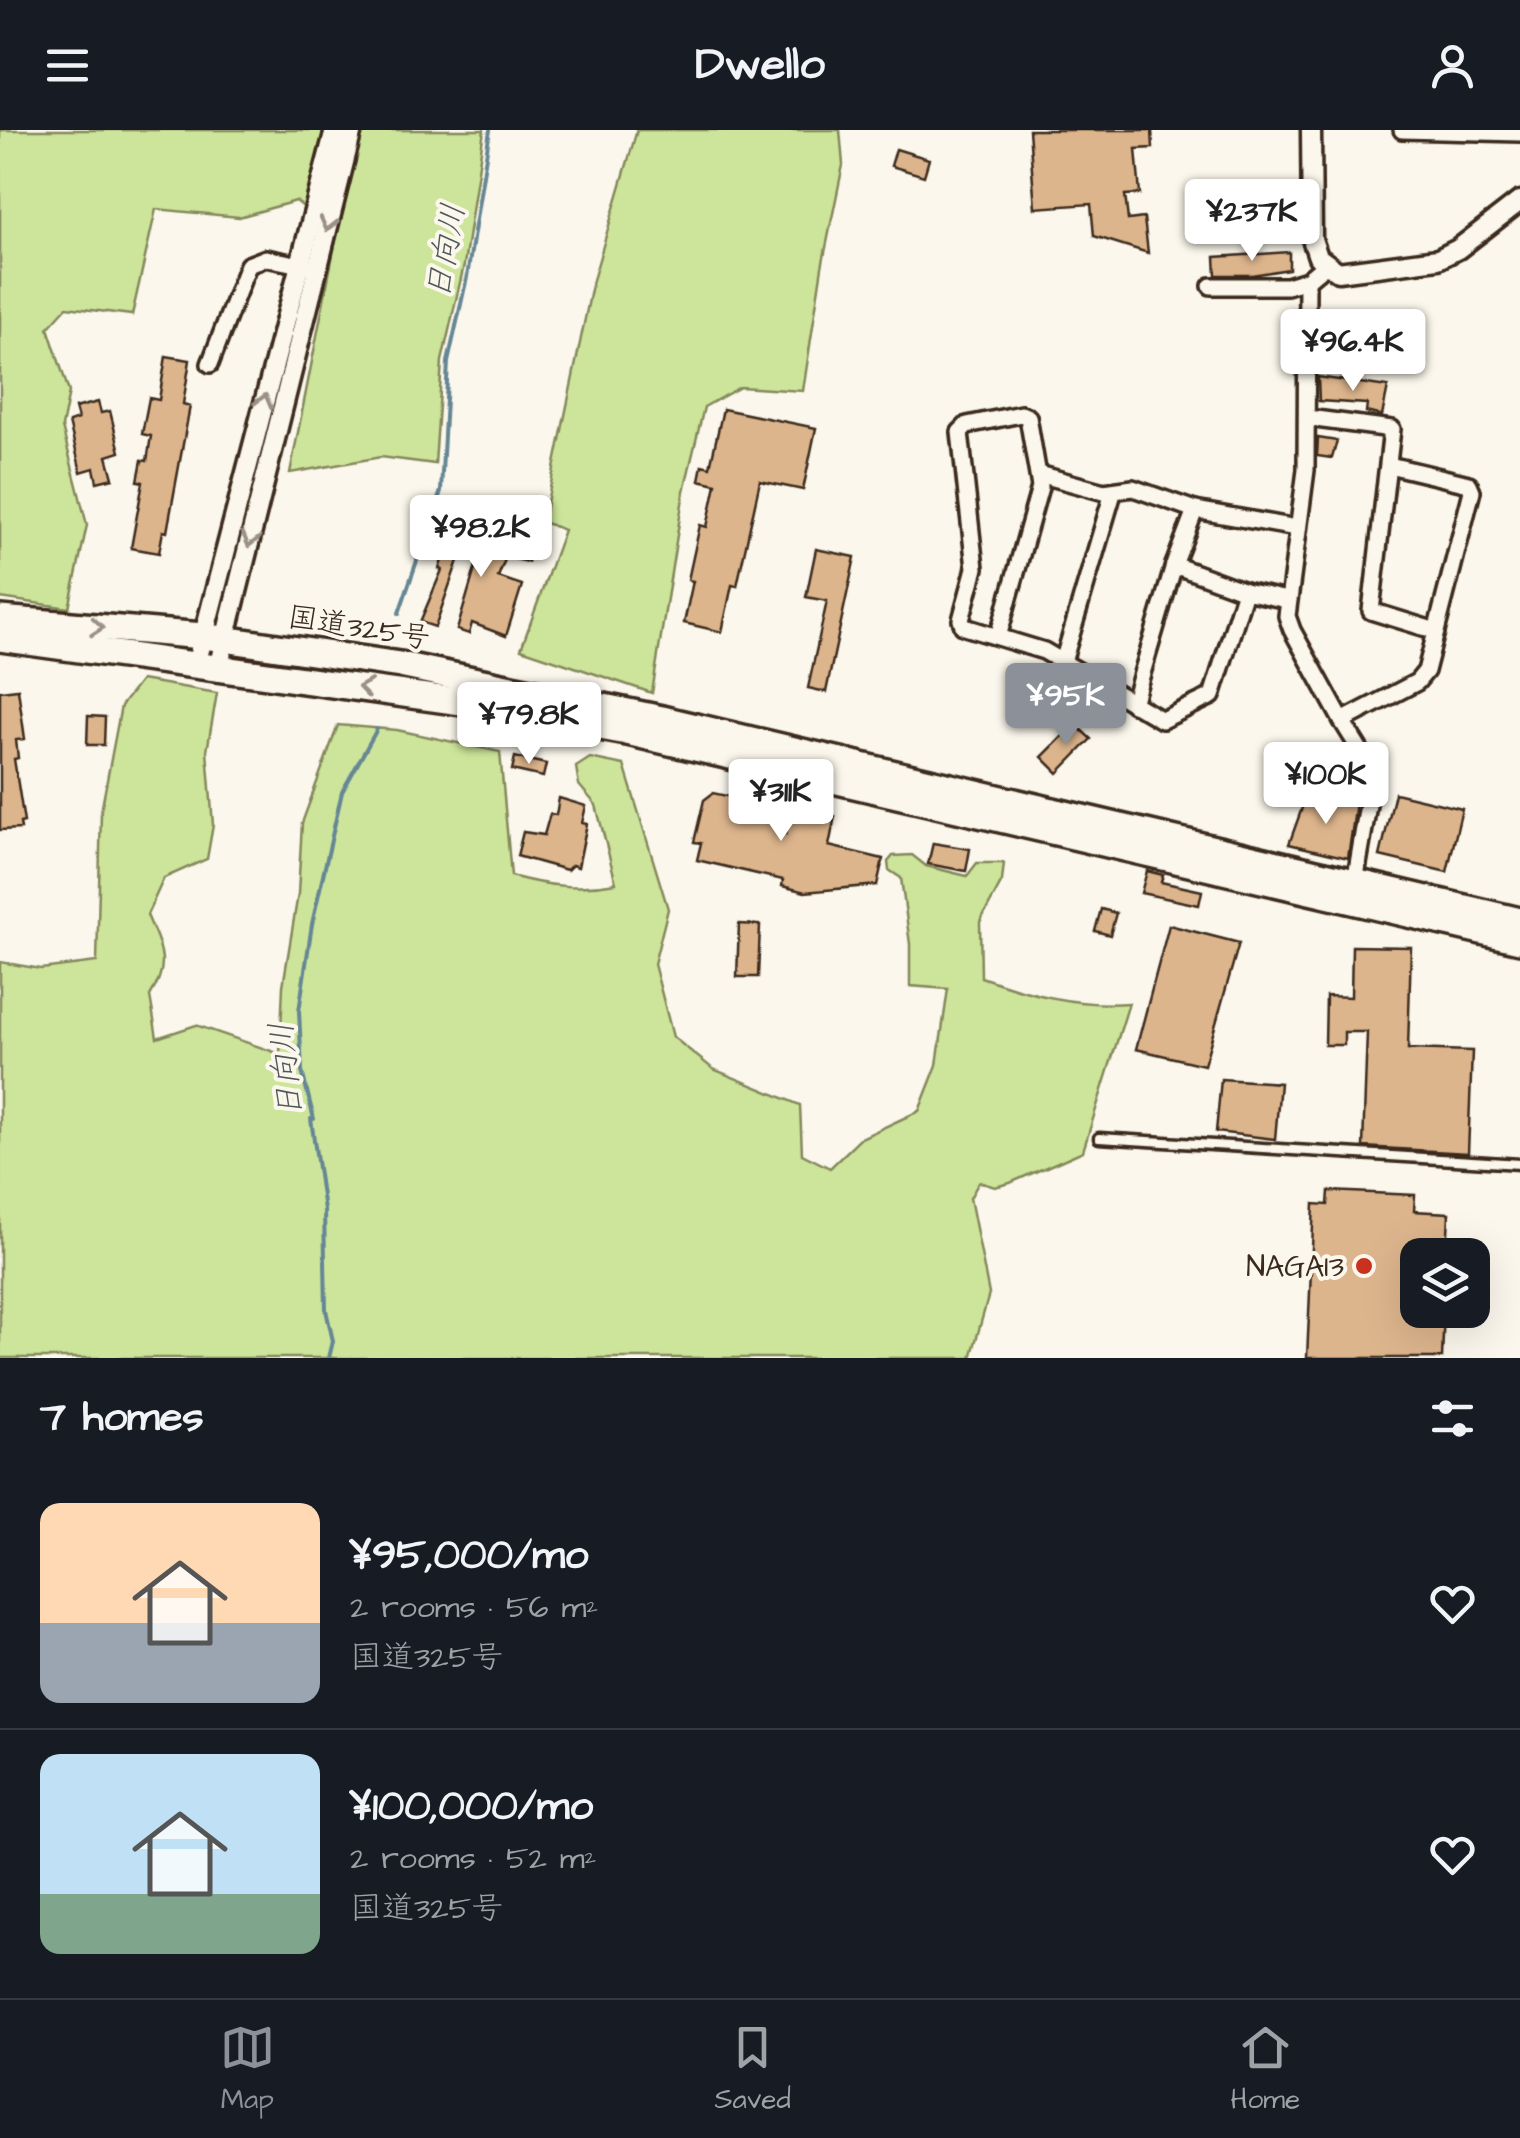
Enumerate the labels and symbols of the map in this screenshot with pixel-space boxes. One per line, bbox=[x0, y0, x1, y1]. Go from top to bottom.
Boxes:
pin: ¥237K bbox=[1182, 179, 1322, 264]
water label: 日向川 bbox=[416, 200, 477, 302]
one-way arrow bbox=[318, 215, 339, 232]
pin: ¥96.4K bbox=[1272, 309, 1434, 394]
one-way arrow bbox=[253, 393, 274, 410]
pin: ¥98.2K bbox=[400, 495, 562, 580]
one-way arrow bbox=[240, 531, 261, 548]
street label: 国道325号 bbox=[285, 596, 433, 660]
one-way arrow bbox=[90, 615, 106, 637]
pin: ¥95K bbox=[1007, 663, 1125, 748]
one-way arrow bbox=[357, 679, 373, 700]
pin: ¥79.8K bbox=[448, 682, 610, 767]
pin: ¥100K bbox=[1256, 742, 1396, 827]
pin: ¥311K bbox=[711, 759, 851, 844]
water label: 日向川 bbox=[259, 1020, 314, 1120]
place label: NAGAI3 bbox=[1246, 1246, 1344, 1288]
marker: NAGAI3 bbox=[1353, 1255, 1375, 1277]

